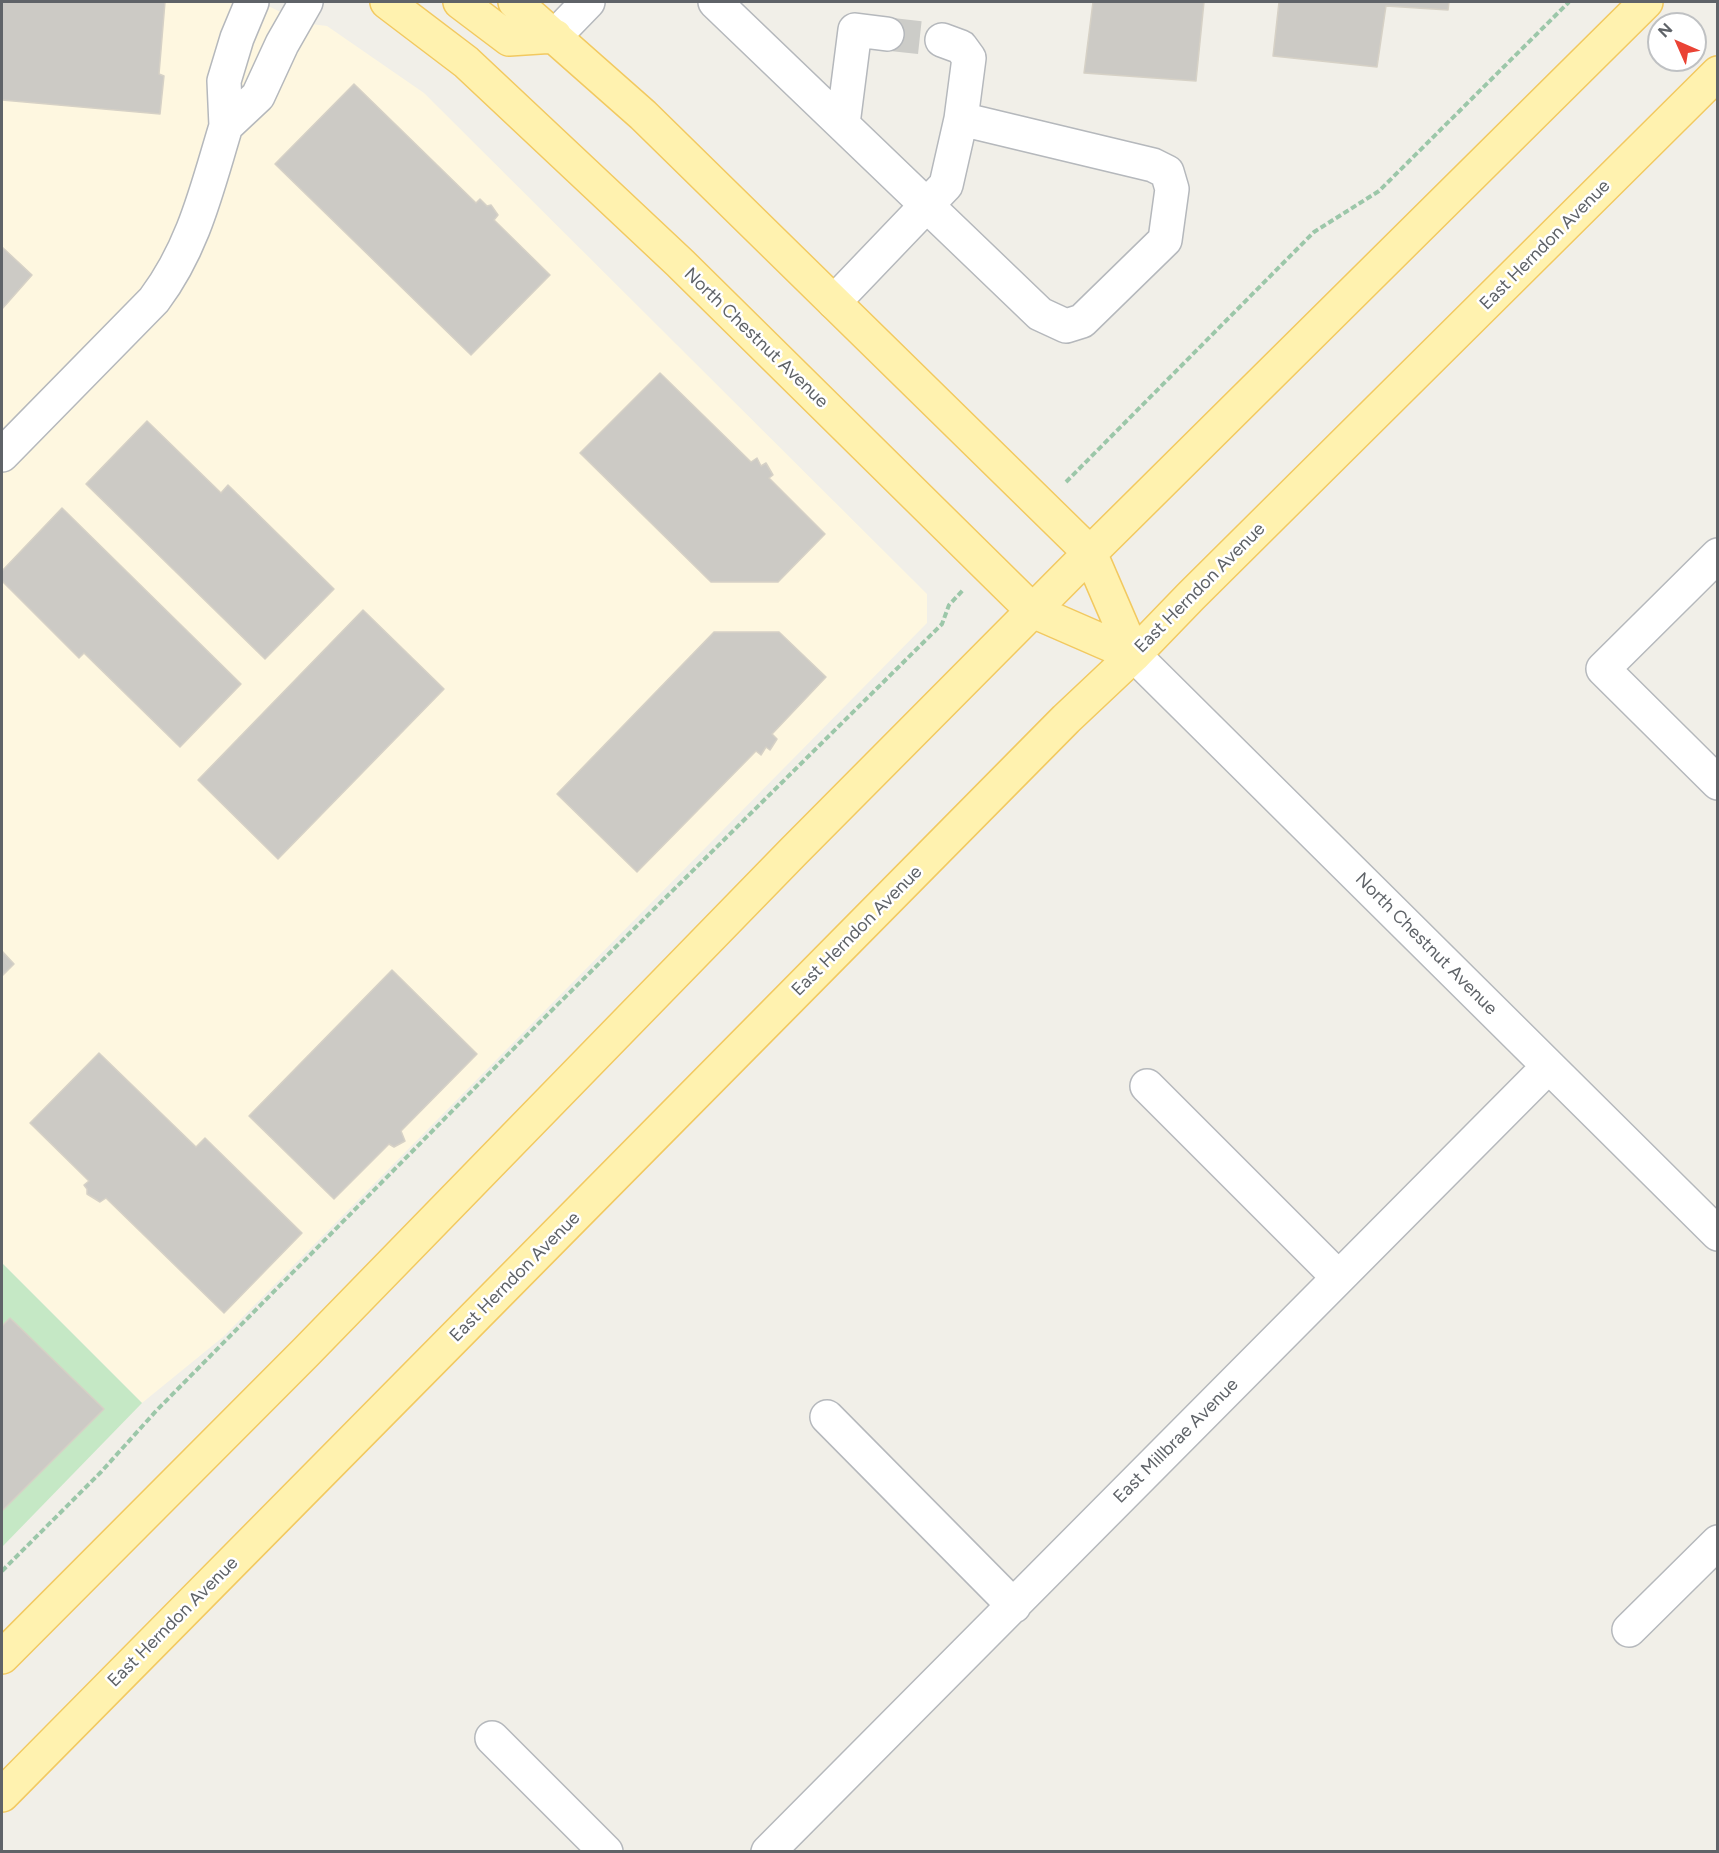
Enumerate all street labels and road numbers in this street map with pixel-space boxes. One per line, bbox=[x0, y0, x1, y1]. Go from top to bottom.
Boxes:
street label: East Herndon Avenue bbox=[1475, 175, 1615, 315]
street label: North Chestnut Avenue bbox=[679, 264, 833, 412]
street label: East Herndon Avenue bbox=[1130, 518, 1270, 658]
street label: East Herndon Avenue bbox=[787, 861, 927, 1001]
street label: North Chestnut Avenue bbox=[1350, 868, 1502, 1020]
street label: East Herndon Avenue bbox=[445, 1207, 585, 1347]
street label: East Millbrae Avenue bbox=[1109, 1374, 1243, 1508]
street label: East Herndon Avenue bbox=[103, 1552, 243, 1692]

